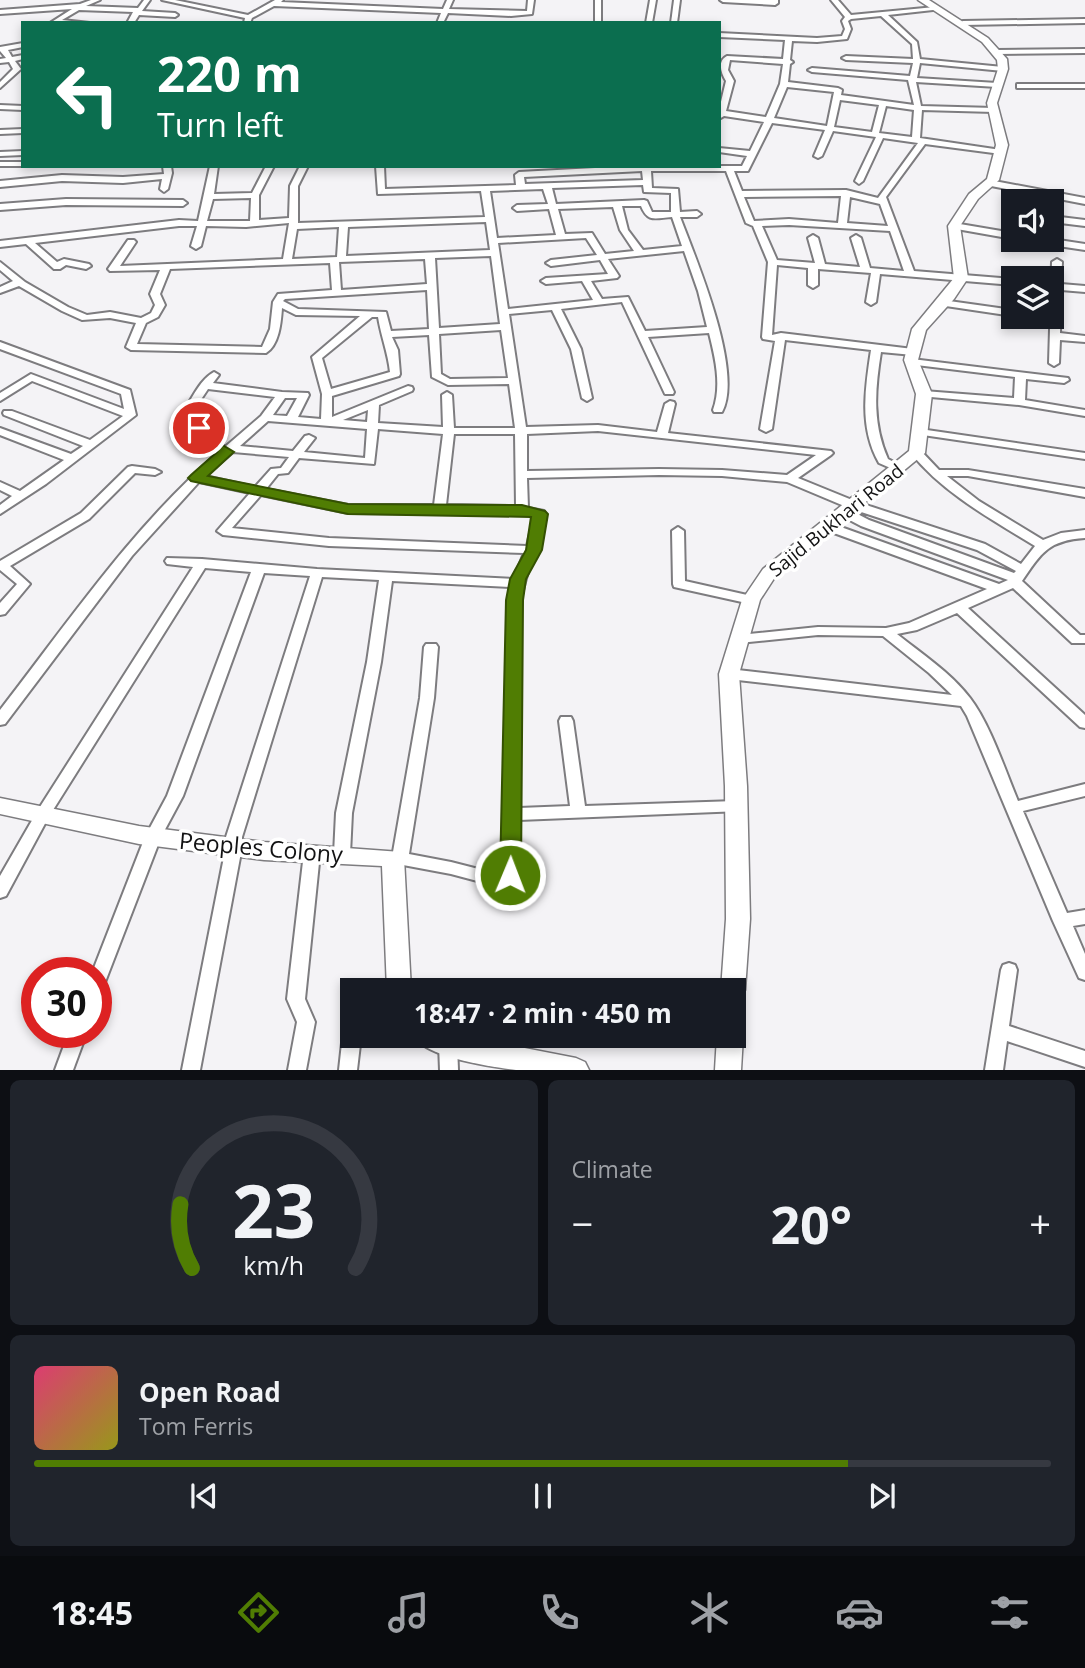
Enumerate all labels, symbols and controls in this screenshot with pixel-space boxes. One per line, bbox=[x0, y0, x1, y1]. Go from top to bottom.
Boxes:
text: 220 m bbox=[157, 40, 302, 106]
icon: left bbox=[42, 49, 133, 140]
text: Turn left bbox=[157, 103, 283, 146]
map controls bbox=[1001, 189, 1064, 329]
button: sound bbox=[1001, 189, 1064, 252]
button: layers bbox=[1001, 266, 1064, 329]
pin bbox=[169, 398, 229, 458]
icon: arrive bbox=[180, 409, 218, 447]
street label: Sajid Bukhari Road bbox=[763, 458, 909, 582]
street label: Peoples Colony bbox=[178, 824, 345, 870]
position arrow bbox=[473, 838, 547, 912]
speed limit sign: 30 bbox=[21, 957, 112, 1048]
text: 18:47 · 2 min · 450 m bbox=[414, 995, 672, 1031]
text: Climate bbox=[572, 1153, 653, 1185]
text: 23 bbox=[232, 1161, 315, 1260]
text: 20° bbox=[770, 1188, 852, 1259]
text: − bbox=[572, 1197, 593, 1249]
text: + bbox=[1029, 1197, 1051, 1249]
text: km/h bbox=[243, 1248, 304, 1282]
text: Open Road bbox=[139, 1374, 281, 1410]
text: Tom Ferris bbox=[139, 1410, 253, 1442]
icon: previous bbox=[185, 1477, 223, 1515]
icon: pause bbox=[524, 1477, 562, 1515]
icon: next bbox=[863, 1477, 901, 1515]
icon: directions bbox=[234, 1588, 283, 1637]
icon: music bbox=[384, 1588, 433, 1637]
icon: phone bbox=[535, 1588, 584, 1637]
icon: climate bbox=[685, 1588, 734, 1637]
icon: car bbox=[835, 1588, 884, 1637]
icon: filters bbox=[985, 1588, 1034, 1637]
text: 18:45 bbox=[51, 1591, 133, 1634]

